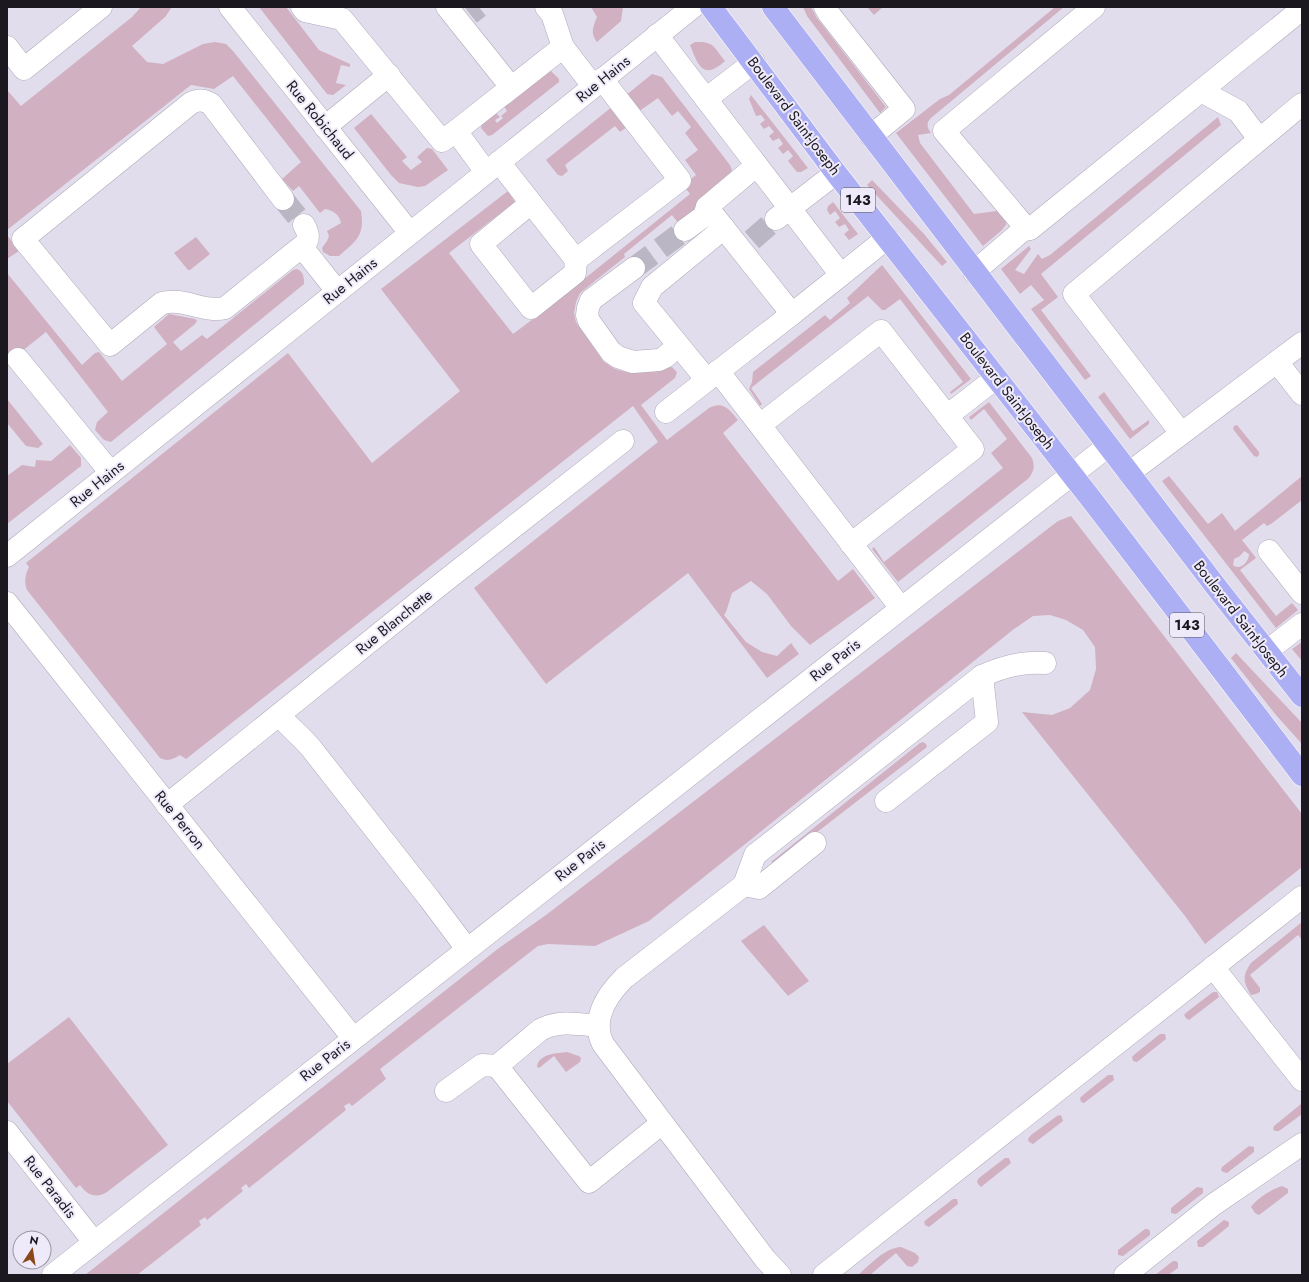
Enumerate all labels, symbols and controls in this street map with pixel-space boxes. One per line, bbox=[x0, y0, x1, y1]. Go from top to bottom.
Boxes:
street label: Rue Hains bbox=[571, 50, 635, 108]
street label: Boulevard Saint-Joseph bbox=[742, 52, 846, 180]
street label: Rue Robichaud bbox=[281, 76, 359, 164]
road number: 143 bbox=[841, 188, 875, 212]
street label: Rue Hains bbox=[318, 252, 382, 310]
street label: Boulevard Saint-Joseph bbox=[954, 328, 1060, 454]
street label: Rue Hains bbox=[65, 455, 129, 513]
street label: Boulevard Saint-Joseph bbox=[1188, 556, 1294, 682]
street label: Rue Blanchette bbox=[351, 584, 437, 660]
road number: 143 bbox=[1170, 613, 1204, 637]
street label: Rue Paris bbox=[805, 633, 865, 687]
street label: Rue Perron bbox=[149, 786, 211, 854]
street label: Rue Paris bbox=[550, 833, 610, 887]
street label: Rue Paris bbox=[295, 1033, 355, 1087]
street label: Rue Paradis bbox=[18, 1151, 82, 1223]
north arrow bbox=[12, 1230, 52, 1270]
text: N bbox=[28, 1231, 40, 1249]

